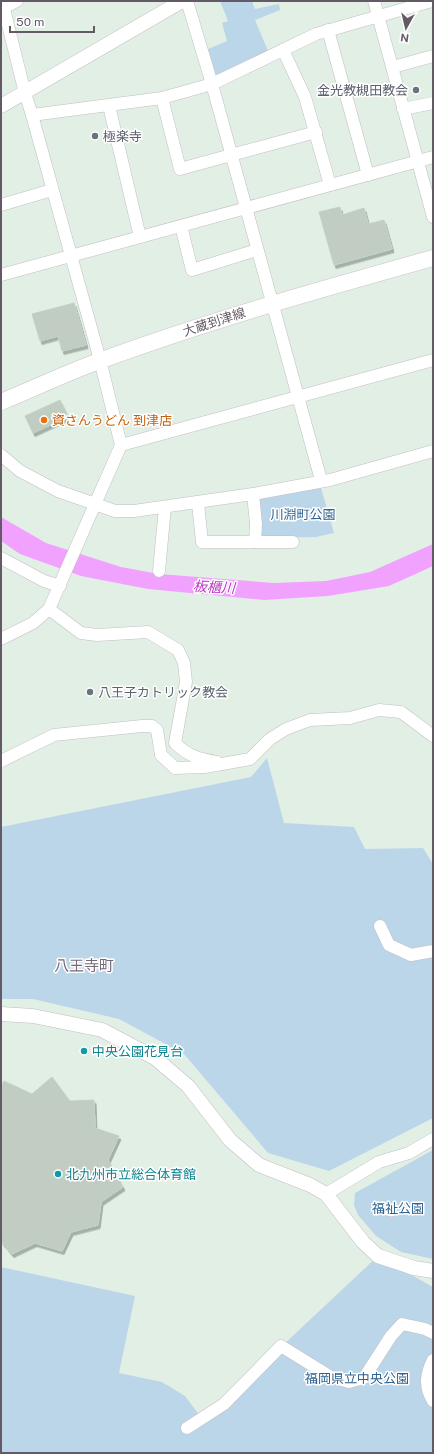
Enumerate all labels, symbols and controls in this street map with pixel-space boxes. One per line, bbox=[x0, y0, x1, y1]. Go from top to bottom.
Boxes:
scale bar bbox=[10, 8, 94, 34]
north arrow bbox=[386, 8, 426, 48]
text: 50 m bbox=[16, 15, 44, 29]
text: N bbox=[400, 31, 410, 44]
place label: 金光教槻田教会 bbox=[317, 83, 408, 98]
marker: 金光教槻田教会 bbox=[411, 85, 421, 95]
place label: 極楽寺 bbox=[103, 129, 142, 144]
marker: 極楽寺 bbox=[90, 131, 100, 141]
street label: 大蔵到津線 bbox=[181, 305, 247, 339]
place label: 資さんうどん 到津店 bbox=[52, 413, 172, 428]
marker: 資さんうどん 到津店 bbox=[39, 415, 49, 425]
park label: 川淵町公園 bbox=[270, 507, 336, 522]
water label: 板櫃川 bbox=[193, 578, 237, 596]
place label: 八王子カトリック教会 bbox=[98, 685, 228, 700]
marker: 八王子カトリック教会 bbox=[85, 687, 95, 697]
district label: 八王寺町 bbox=[54, 957, 114, 974]
place label: 中央公園花見台 bbox=[92, 1044, 183, 1059]
marker: 中央公園花見台 bbox=[79, 1046, 89, 1056]
place label: 北九州市立総合体育館 bbox=[66, 1167, 196, 1182]
marker: 北九州市立総合体育館 bbox=[53, 1169, 63, 1179]
park label: 福祉公園 bbox=[372, 1201, 424, 1216]
park label: 福岡県立中央公園 bbox=[305, 1371, 409, 1386]

